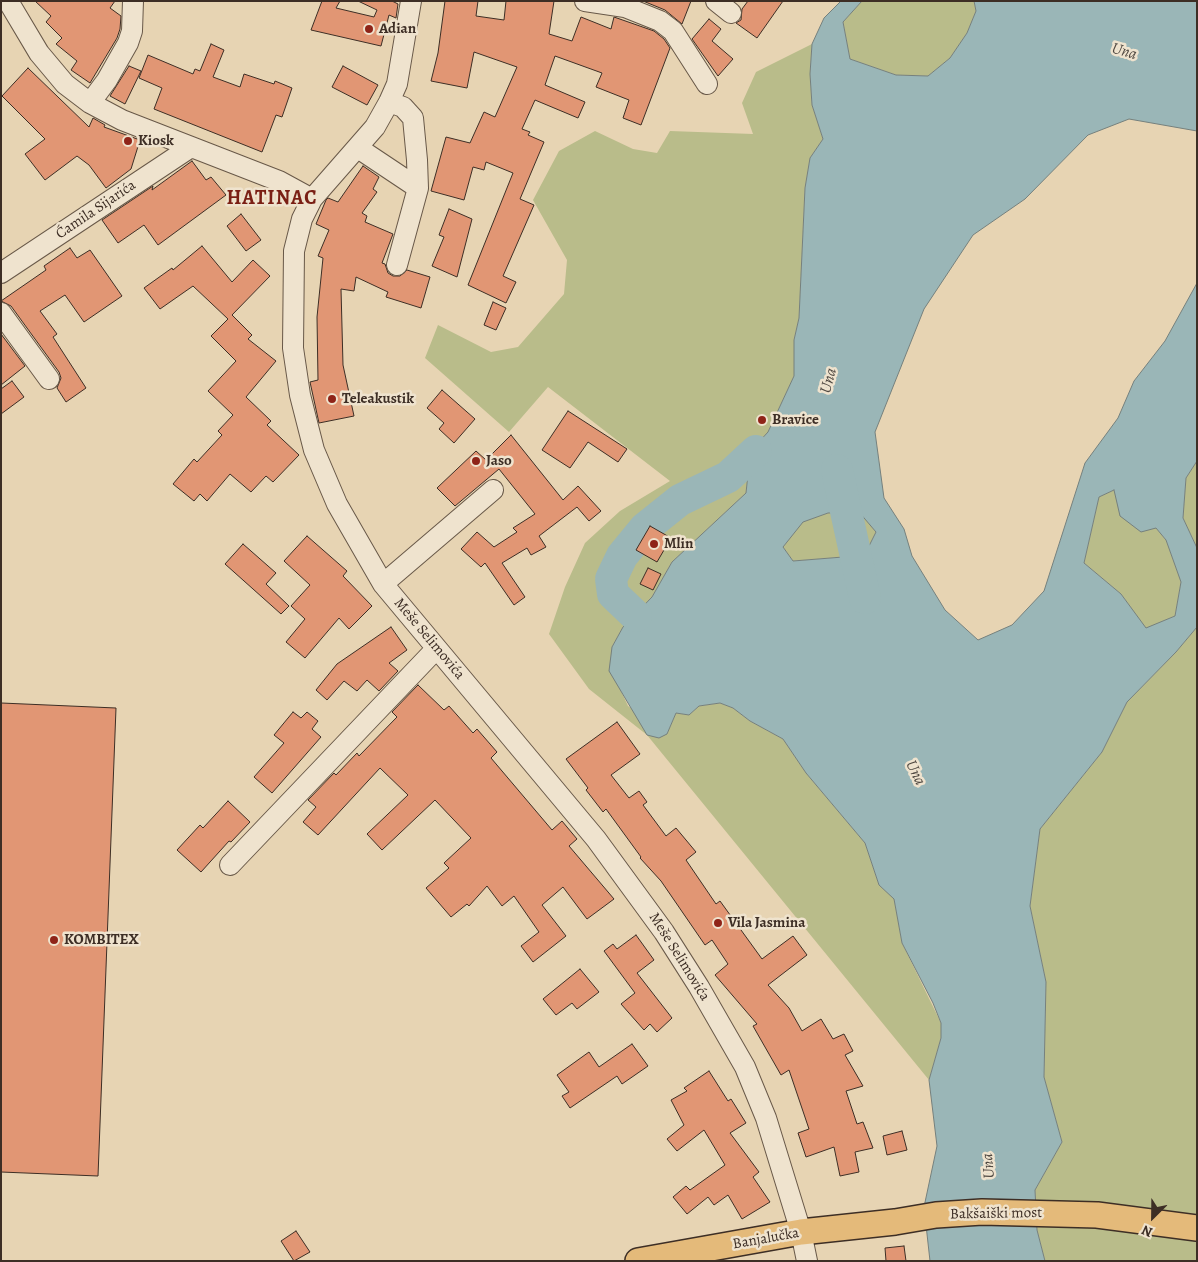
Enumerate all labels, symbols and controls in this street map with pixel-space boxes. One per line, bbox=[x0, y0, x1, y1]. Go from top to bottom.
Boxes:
place label: Adian bbox=[379, 20, 416, 38]
marker: Adian bbox=[363, 23, 375, 35]
water label: Una bbox=[1109, 39, 1139, 65]
place label: Kiosk bbox=[138, 132, 174, 150]
marker: Kiosk bbox=[122, 135, 134, 147]
street label: Ćamila Sijarića bbox=[53, 177, 139, 243]
district label: HATINAC bbox=[226, 187, 318, 211]
water label: Una bbox=[816, 366, 842, 396]
place label: Teleakustik bbox=[342, 390, 414, 408]
marker: Teleakustik bbox=[326, 393, 338, 405]
place label: Bravice bbox=[772, 411, 819, 429]
marker: Bravice bbox=[756, 414, 768, 426]
place label: Jaso bbox=[486, 452, 512, 470]
marker: Jaso bbox=[470, 455, 482, 467]
place label: Mlin bbox=[664, 535, 693, 553]
marker: Mlin bbox=[648, 538, 660, 550]
street label: Meše Selimovića bbox=[390, 595, 468, 683]
water label: Una bbox=[901, 757, 929, 789]
street label: Meše Selimovića bbox=[645, 909, 713, 1005]
place label: Vila Jasmina bbox=[728, 914, 805, 932]
marker: Vila Jasmina bbox=[712, 917, 724, 929]
place label: KOMBITEX bbox=[64, 931, 139, 949]
marker: KOMBITEX bbox=[48, 934, 60, 946]
water label: Una bbox=[978, 1152, 1000, 1180]
north arrow bbox=[1128, 1192, 1178, 1242]
street label: Bakšaiški most bbox=[950, 1204, 1042, 1224]
text: N bbox=[1139, 1221, 1155, 1242]
street label: Banjalučka bbox=[731, 1224, 801, 1254]

